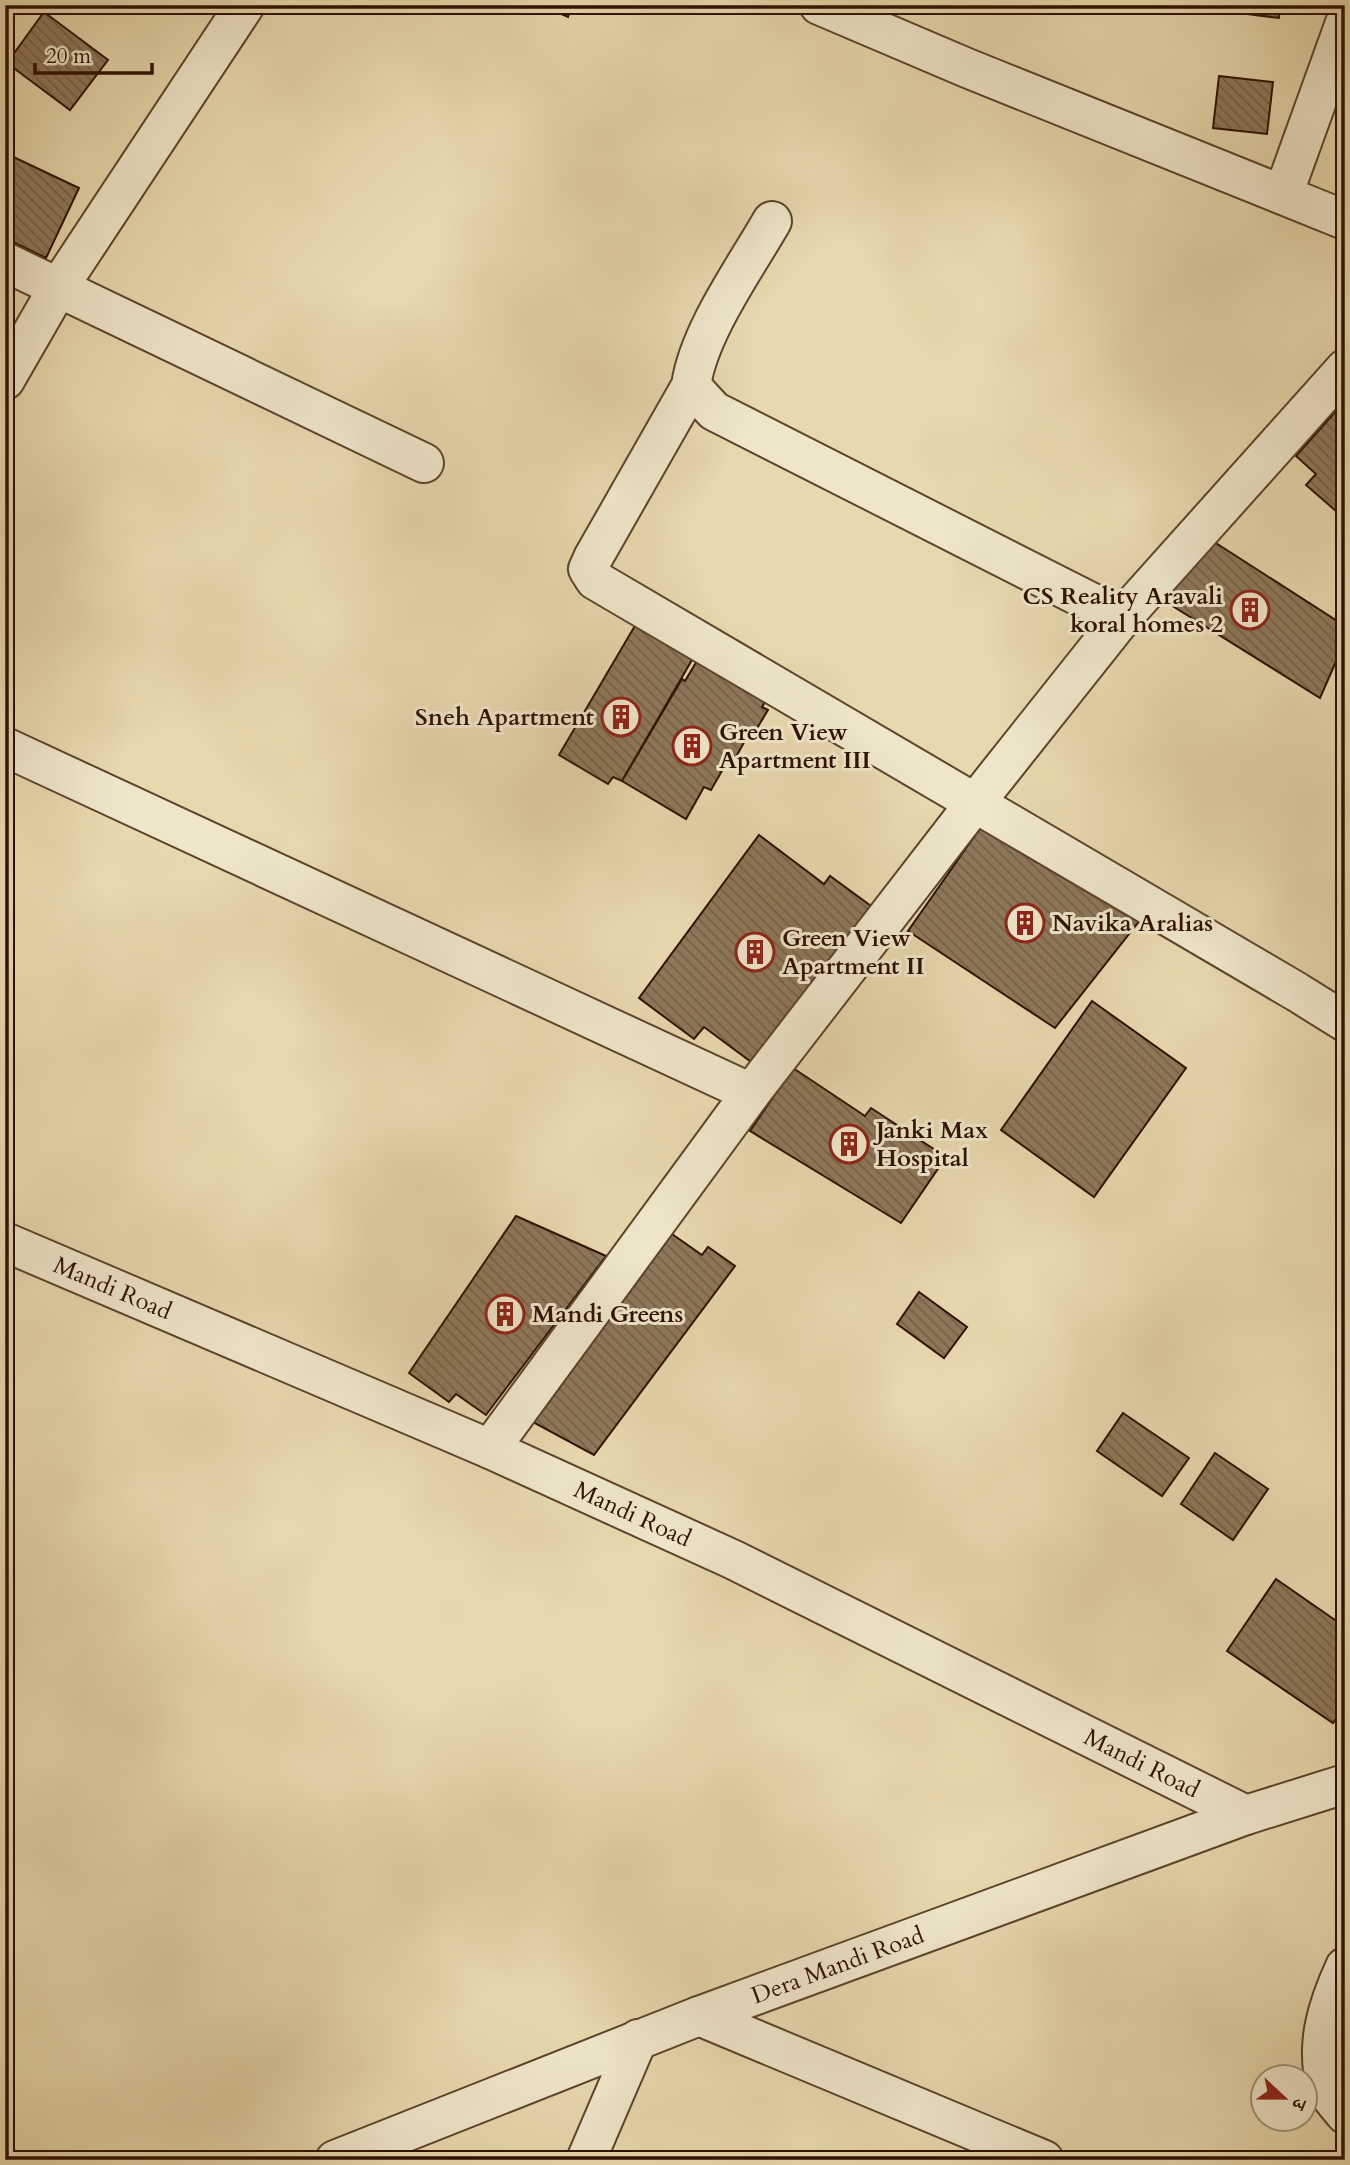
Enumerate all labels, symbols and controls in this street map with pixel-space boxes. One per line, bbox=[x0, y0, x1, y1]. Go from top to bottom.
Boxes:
scale bar bbox=[35, 32, 152, 76]
text: 20 m bbox=[46, 42, 91, 71]
place label: CS Reality Aravali koral homes 2 bbox=[1022, 580, 1223, 641]
building icon: CS Reality Aravali koral homes 2 bbox=[1229, 589, 1271, 631]
building icon: Sneh Apartment bbox=[600, 696, 642, 738]
place label: Sneh Apartment bbox=[415, 701, 595, 734]
place label: Green View Apartment III bbox=[719, 716, 871, 777]
building icon: Green View Apartment III bbox=[671, 725, 713, 767]
building icon: Navika Aralias bbox=[1004, 902, 1046, 944]
place label: Navika Aralias bbox=[1052, 907, 1213, 940]
place label: Green View Apartment II bbox=[782, 922, 924, 983]
building icon: Green View Apartment II bbox=[734, 931, 776, 973]
place label: Janki Max Hospital bbox=[873, 1114, 988, 1175]
building icon: Janki Max Hospital bbox=[828, 1123, 870, 1165]
street label: Mandi Road bbox=[48, 1248, 177, 1328]
building icon: Mandi Greens bbox=[484, 1293, 526, 1335]
place label: Mandi Greens bbox=[532, 1298, 683, 1331]
street label: Mandi Road bbox=[569, 1473, 697, 1555]
street label: Mandi Road bbox=[1078, 1720, 1206, 1806]
street label: Dera Mandi Road bbox=[747, 1918, 929, 2012]
north arrow bbox=[1248, 2064, 1318, 2134]
text: उ bbox=[1284, 2093, 1313, 2115]

